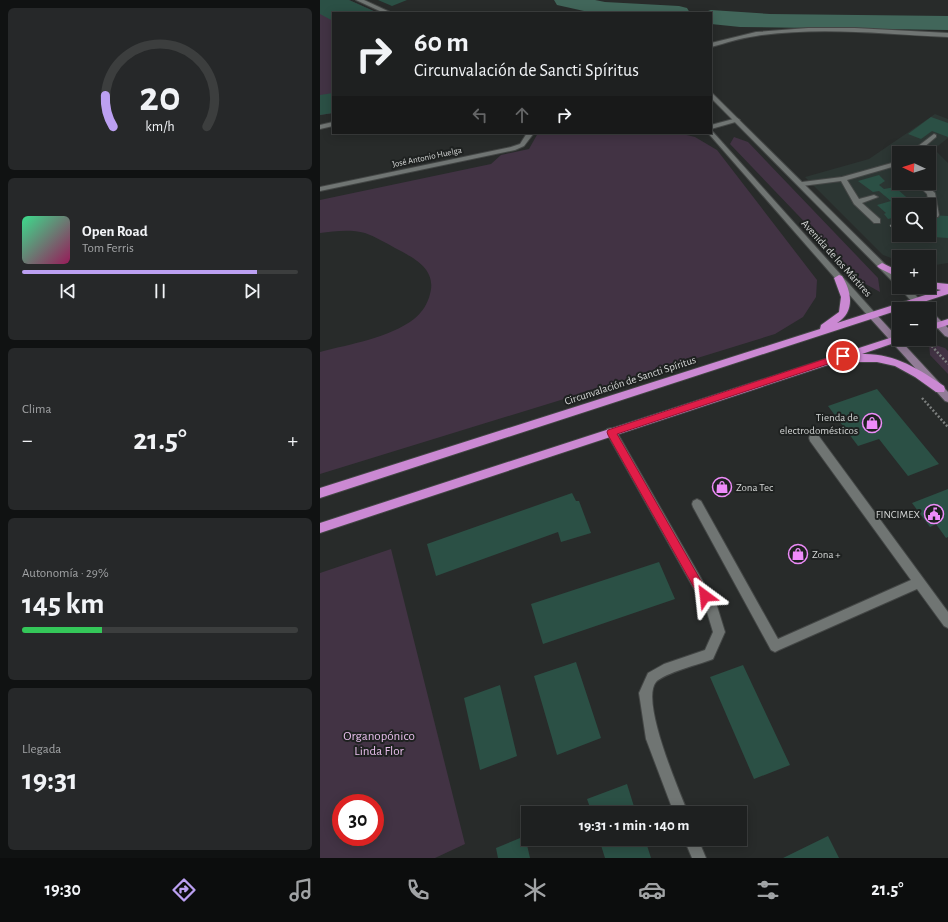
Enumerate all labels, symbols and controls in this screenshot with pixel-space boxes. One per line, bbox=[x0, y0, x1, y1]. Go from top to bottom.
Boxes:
icon: right bbox=[348, 28, 400, 80]
text: 60 m bbox=[414, 29, 469, 57]
text: Circunvalación de Sancti Spíritus bbox=[414, 62, 639, 80]
text: 20 bbox=[139, 77, 181, 118]
icon: left bbox=[469, 104, 491, 126]
icon: ahead bbox=[511, 104, 533, 126]
icon: right bbox=[553, 104, 575, 126]
text: km/h bbox=[145, 120, 175, 134]
street label: José Antonio Huelga bbox=[391, 146, 463, 169]
north arrow bbox=[892, 146, 936, 190]
map controls bbox=[892, 146, 936, 346]
button: search bbox=[892, 198, 936, 242]
street label: Avenida de los Mártires bbox=[799, 218, 874, 299]
text: Open Road bbox=[82, 224, 148, 239]
text: Tom Ferris bbox=[82, 242, 134, 255]
button: + bbox=[892, 250, 936, 294]
icon: previous bbox=[57, 280, 79, 302]
icon: pause bbox=[149, 280, 171, 302]
icon: next bbox=[241, 280, 263, 302]
button: − bbox=[892, 302, 936, 346]
pin bbox=[826, 339, 860, 373]
icon: arrive bbox=[832, 345, 854, 367]
street label: Circunvalación de Sancti Spíritus bbox=[563, 354, 697, 407]
text: Clima bbox=[22, 403, 52, 416]
place label: Tienda de electrodomésticos bbox=[780, 412, 858, 436]
shop icon: Tienda de electrodomésticos bbox=[861, 412, 883, 434]
text: 21.5° bbox=[133, 425, 187, 455]
text: − bbox=[22, 429, 33, 451]
text: + bbox=[287, 429, 298, 451]
shop icon: Zona Tec bbox=[711, 476, 733, 498]
place label: Zona Tec bbox=[736, 482, 774, 493]
public building icon: FINCIMEX bbox=[923, 503, 945, 525]
place label: FINCIMEX bbox=[876, 509, 920, 520]
shop icon: Zona + bbox=[787, 543, 809, 565]
place label: Zona + bbox=[812, 549, 841, 560]
text: Autonomía · 29% bbox=[22, 567, 109, 580]
position arrow bbox=[684, 575, 726, 617]
text: 145 km bbox=[22, 589, 104, 619]
park label: Organopónico Linda Flor bbox=[343, 730, 415, 758]
text: Llegada bbox=[22, 743, 61, 756]
text: 19:31 bbox=[22, 765, 78, 795]
speed limit sign: 30 bbox=[332, 794, 384, 846]
text: 19:31 · 1 min · 140 m bbox=[579, 818, 689, 833]
icon: directions bbox=[170, 876, 198, 904]
icon: music bbox=[287, 876, 315, 904]
icon: phone bbox=[404, 876, 432, 904]
icon: climate bbox=[521, 876, 549, 904]
icon: car bbox=[638, 876, 666, 904]
icon: filters bbox=[754, 876, 782, 904]
text: 19:30 bbox=[44, 881, 81, 899]
text: 21.5° bbox=[871, 881, 903, 899]

